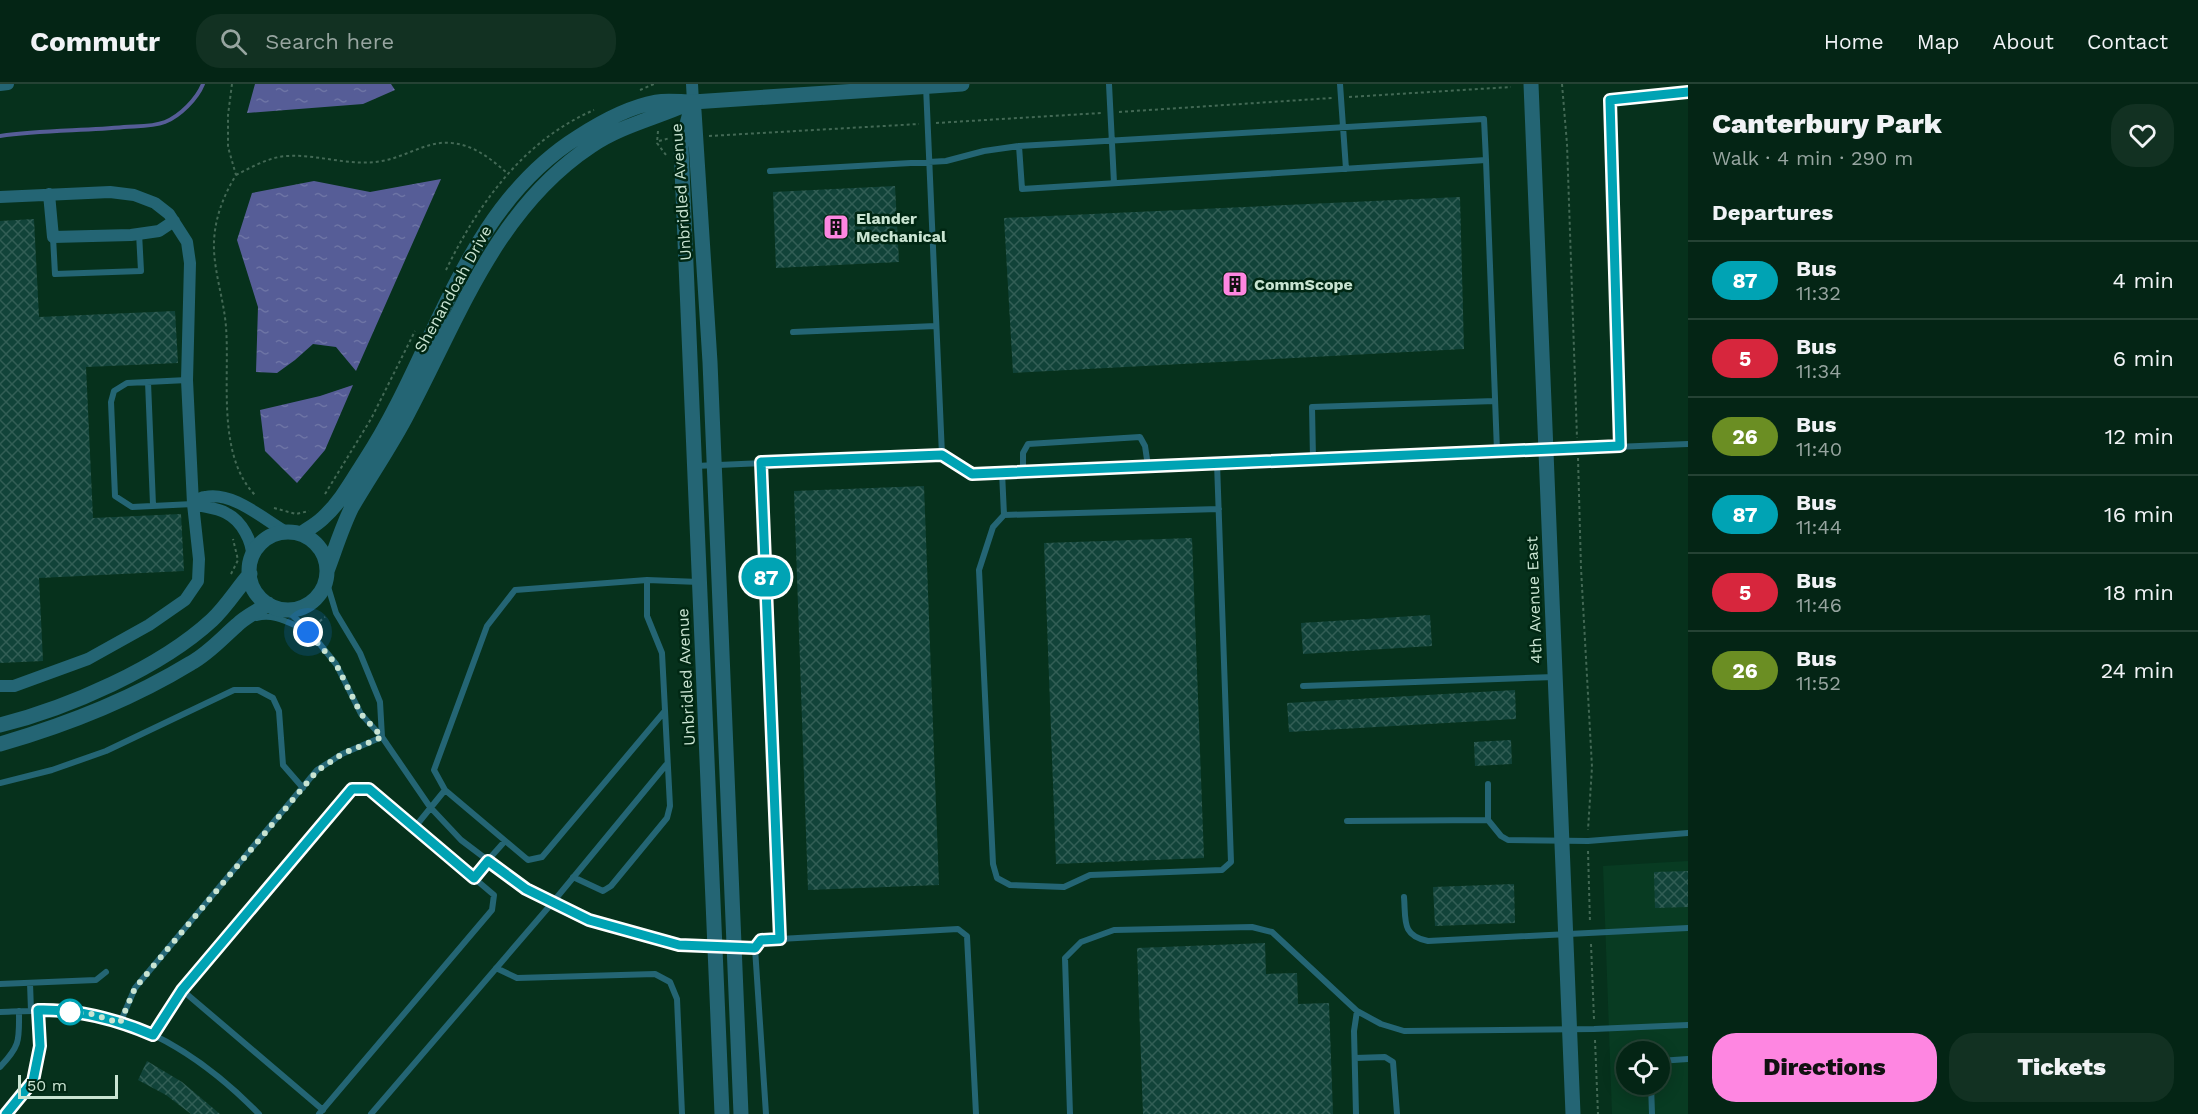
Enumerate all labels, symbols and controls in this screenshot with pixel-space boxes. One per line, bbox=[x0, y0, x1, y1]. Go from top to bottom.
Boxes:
search box bbox=[196, 14, 616, 68]
text: Commutr bbox=[30, 25, 160, 58]
icon: search bbox=[217, 25, 250, 58]
text: Search here bbox=[265, 29, 394, 54]
text: Home bbox=[1824, 29, 1884, 54]
text: Map bbox=[1917, 29, 1960, 54]
text: About bbox=[1993, 29, 2054, 54]
text: Contact bbox=[2087, 29, 2168, 54]
button: heart bbox=[2111, 104, 2174, 167]
text: Canterbury Park bbox=[1712, 107, 1942, 140]
street label: Unbridled Avenue bbox=[667, 123, 695, 261]
text: Walk · 4 min · 290 m bbox=[1712, 146, 1913, 170]
text: Departures bbox=[1712, 200, 1833, 225]
place label: Elander Mechanical bbox=[856, 209, 947, 246]
building icon: Elander Mechanical bbox=[821, 212, 851, 242]
street label: Shenandoah Drive bbox=[410, 222, 496, 356]
text: Bus bbox=[1796, 256, 1836, 281]
text: 87 bbox=[1732, 268, 1758, 293]
text: 4 min bbox=[2113, 268, 2174, 293]
building icon: CommScope bbox=[1220, 269, 1250, 299]
place label: CommScope bbox=[1254, 275, 1353, 294]
text: 11:32 bbox=[1796, 281, 1841, 305]
text: Bus bbox=[1796, 334, 1836, 359]
text: 5 bbox=[1739, 346, 1751, 371]
text: 6 min bbox=[2113, 346, 2174, 371]
text: 11:34 bbox=[1796, 359, 1841, 383]
text: Bus bbox=[1796, 412, 1836, 437]
text: 26 bbox=[1732, 424, 1758, 449]
text: 12 min bbox=[2105, 424, 2174, 449]
text: 11:40 bbox=[1796, 437, 1842, 461]
text: Bus bbox=[1796, 490, 1836, 515]
text: 87 bbox=[1732, 502, 1758, 527]
text: 16 min bbox=[2104, 502, 2174, 527]
text: 11:44 bbox=[1796, 515, 1842, 539]
street label: 4th Avenue East bbox=[1522, 536, 1546, 664]
line badge: 87 bbox=[739, 558, 793, 596]
text: 87 bbox=[753, 565, 779, 590]
text: Bus bbox=[1796, 568, 1836, 593]
text: 5 bbox=[1739, 580, 1751, 605]
text: 18 min bbox=[2104, 580, 2174, 605]
text: 11:46 bbox=[1796, 593, 1842, 617]
street label: Unbridled Avenue bbox=[673, 608, 699, 746]
your location bbox=[293, 617, 323, 647]
text: Bus bbox=[1796, 646, 1836, 671]
text: 26 bbox=[1732, 658, 1758, 683]
text: 24 min bbox=[2100, 658, 2174, 683]
text: 11:52 bbox=[1796, 671, 1841, 695]
unlabelled marker bbox=[57, 999, 83, 1025]
button: Directions bbox=[1712, 1033, 1937, 1102]
button: Tickets bbox=[1949, 1033, 2174, 1102]
map controls bbox=[1616, 1041, 1670, 1095]
button: locate bbox=[1616, 1041, 1670, 1095]
scale bar bbox=[18, 1072, 118, 1100]
text: 50 m bbox=[27, 1076, 67, 1095]

